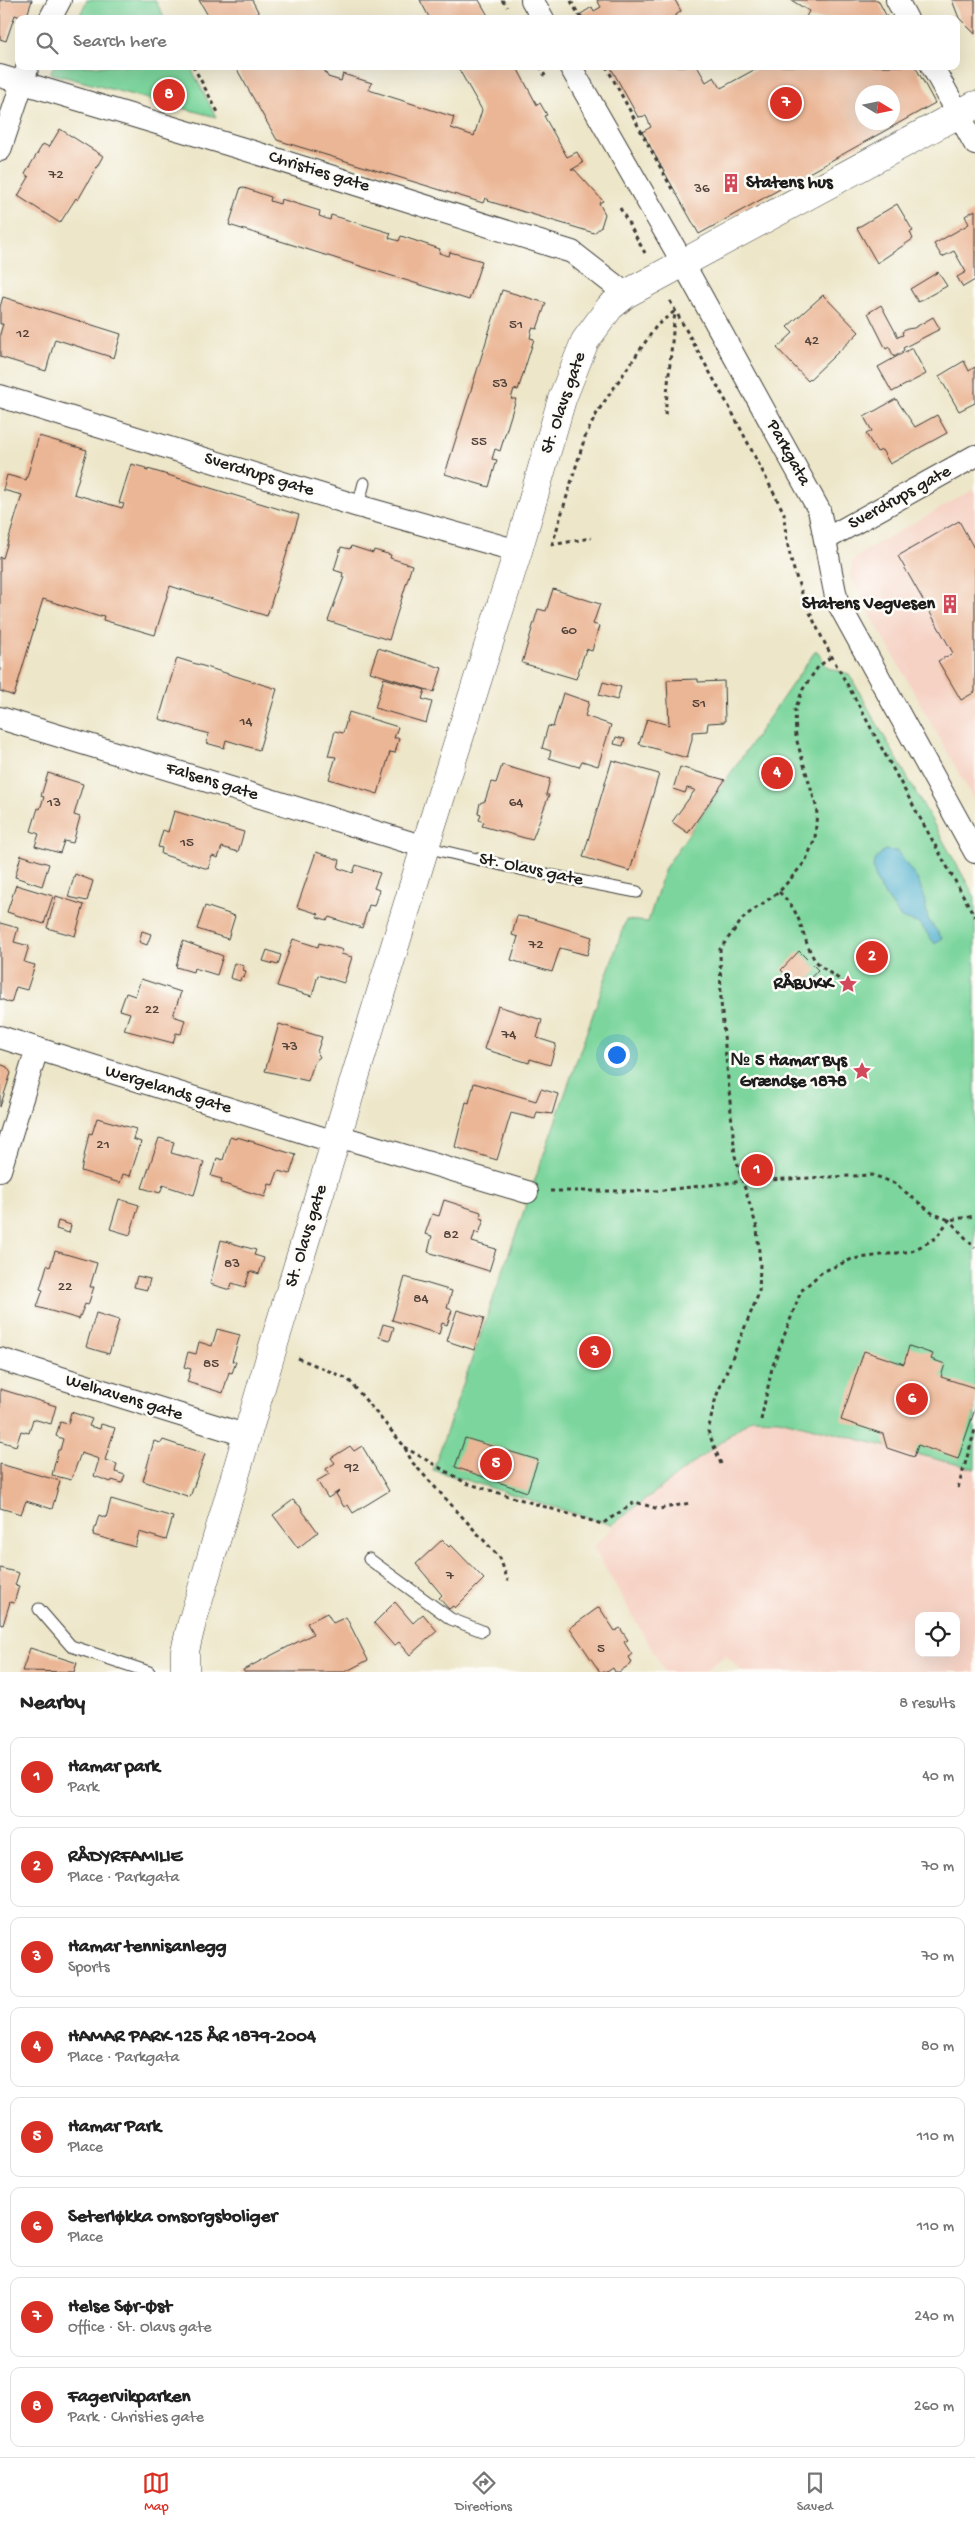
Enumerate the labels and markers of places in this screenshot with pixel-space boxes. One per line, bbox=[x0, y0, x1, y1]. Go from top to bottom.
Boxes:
pin: 8 bbox=[153, 76, 185, 114]
pin: 7 bbox=[770, 84, 802, 122]
building icon: Statens hus bbox=[720, 172, 742, 194]
place label: Statens hus bbox=[746, 173, 834, 194]
building icon: Statens Vegvesen bbox=[939, 593, 961, 615]
place label: Statens Vegvesen bbox=[802, 594, 935, 615]
pin: 4 bbox=[761, 754, 793, 792]
pin: 2 bbox=[856, 938, 888, 976]
place label: RÅBUKK bbox=[773, 972, 835, 995]
place icon: RÅBUKK bbox=[837, 973, 859, 995]
place label: № 5 Hamar Bys Grændse 1878 bbox=[731, 1051, 848, 1093]
place icon: № 5 Hamar Bys Grændse 1878 bbox=[851, 1060, 873, 1082]
pin: 1 bbox=[741, 1151, 773, 1189]
pin: 3 bbox=[579, 1333, 611, 1371]
pin: 6 bbox=[896, 1380, 928, 1418]
pin: 5 bbox=[480, 1445, 512, 1483]

